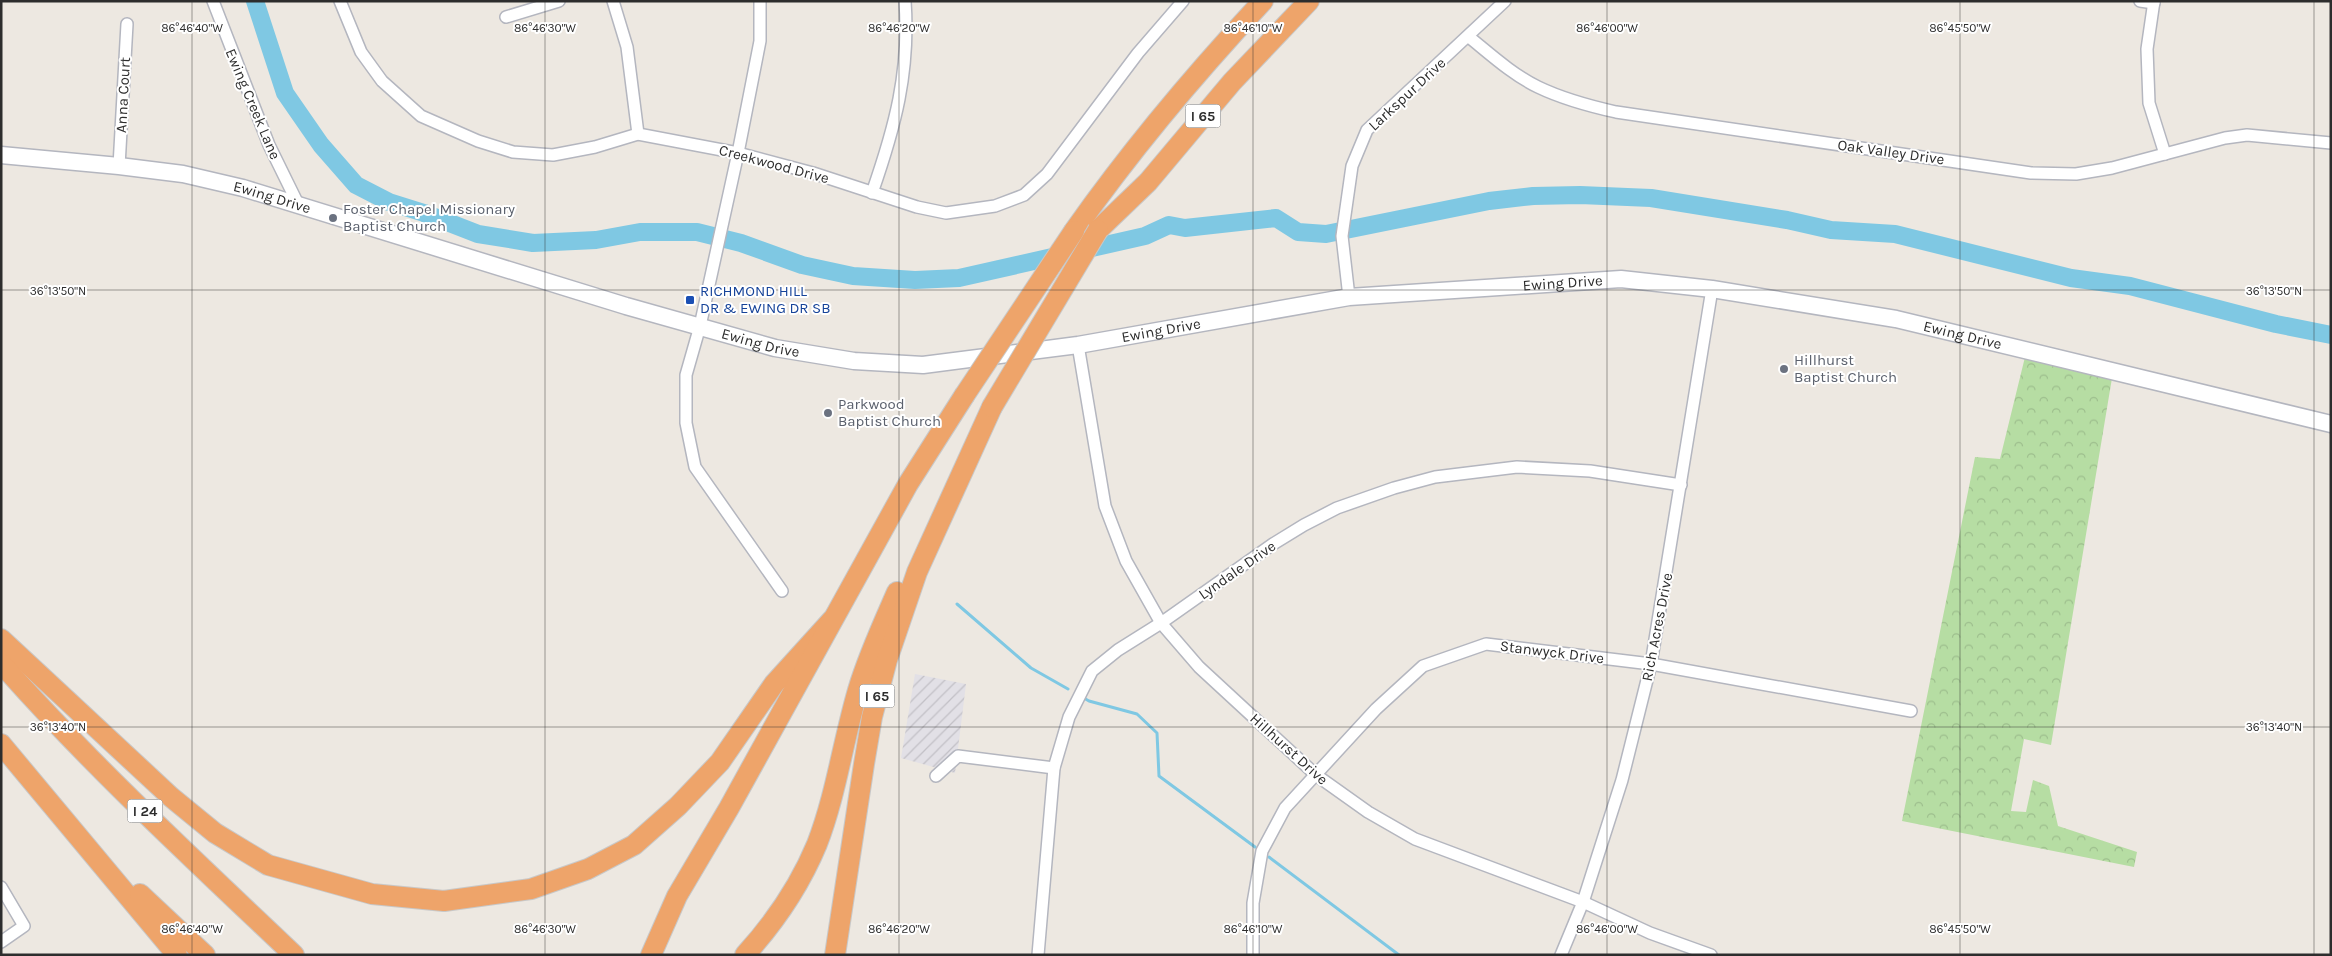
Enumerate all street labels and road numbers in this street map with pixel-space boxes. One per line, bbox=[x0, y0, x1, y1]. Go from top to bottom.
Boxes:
street label: Ewing Creek Lane bbox=[221, 46, 285, 162]
street label: Larkspur Drive bbox=[1365, 54, 1449, 134]
street label: Anna Court bbox=[112, 56, 134, 133]
road number: I 65 bbox=[1186, 104, 1220, 128]
street label: Oak Valley Drive bbox=[1836, 136, 1946, 168]
street label: Creekwood Drive bbox=[717, 141, 831, 187]
street label: Ewing Drive bbox=[232, 177, 313, 217]
street label: Ewing Drive bbox=[1522, 271, 1603, 294]
street label: Ewing Drive bbox=[1120, 314, 1202, 346]
street label: Ewing Drive bbox=[1922, 317, 2004, 353]
street label: Ewing Drive bbox=[719, 324, 801, 361]
street label: Lyndale Drive bbox=[1195, 537, 1279, 603]
street label: Rich Acres Drive bbox=[1638, 571, 1676, 683]
street label: Stanwyck Drive bbox=[1499, 637, 1605, 667]
road number: I 65 bbox=[860, 684, 894, 708]
street label: Hillhurst Drive bbox=[1246, 709, 1332, 789]
road number: I 24 bbox=[128, 799, 162, 822]

